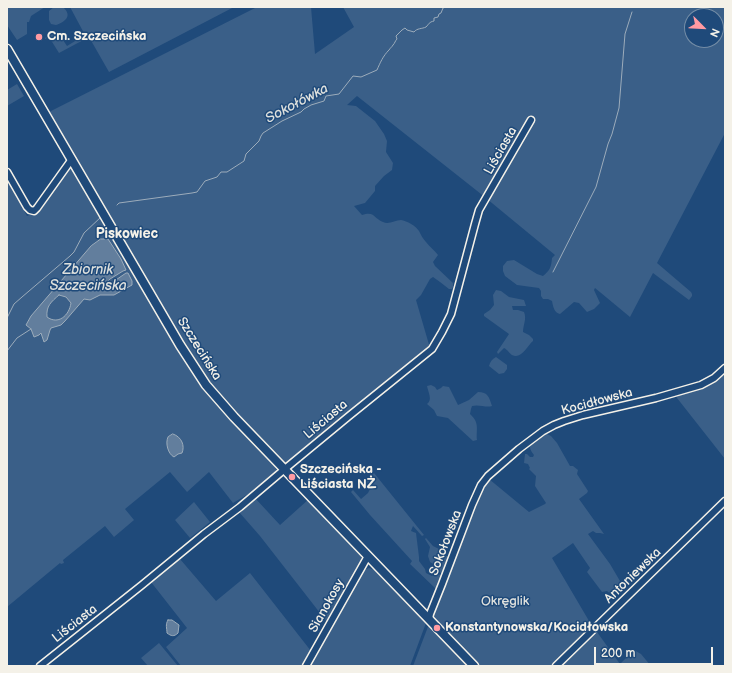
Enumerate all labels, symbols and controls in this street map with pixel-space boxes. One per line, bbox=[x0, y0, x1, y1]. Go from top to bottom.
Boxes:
north arrow bbox=[684, 8, 724, 48]
text: N bbox=[707, 26, 722, 39]
place label: Cm. Szczecińska bbox=[47, 29, 147, 45]
marker: Cm. Szczecińska bbox=[34, 32, 44, 42]
water label: Sokołówka bbox=[263, 80, 331, 128]
street label: Liściasta bbox=[481, 124, 521, 178]
district label: Piskowiec bbox=[96, 226, 158, 242]
water label: Zbiornik Szczecińska bbox=[49, 262, 127, 294]
street label: Szczecińska bbox=[173, 315, 225, 383]
street label: Kocidłowska bbox=[560, 385, 634, 419]
street label: Liściasta bbox=[301, 397, 351, 443]
place label: Szczecińska - Liściasta NŻ bbox=[300, 462, 382, 493]
marker: Szczecińska - Liściasta NŻ bbox=[287, 472, 297, 482]
street label: Sokołowska bbox=[426, 508, 466, 578]
street label: Antoniewska bbox=[601, 545, 665, 607]
street label: Sianokosy bbox=[306, 576, 348, 636]
park label: Okręglik bbox=[481, 594, 529, 610]
street label: Liściasta bbox=[50, 602, 100, 646]
place label: Konstantynowska/Kocidłowska bbox=[445, 620, 628, 636]
marker: Konstantynowska/Kocidłowska bbox=[432, 623, 442, 633]
scale bar bbox=[596, 639, 715, 665]
text: 200 m bbox=[601, 646, 635, 661]

